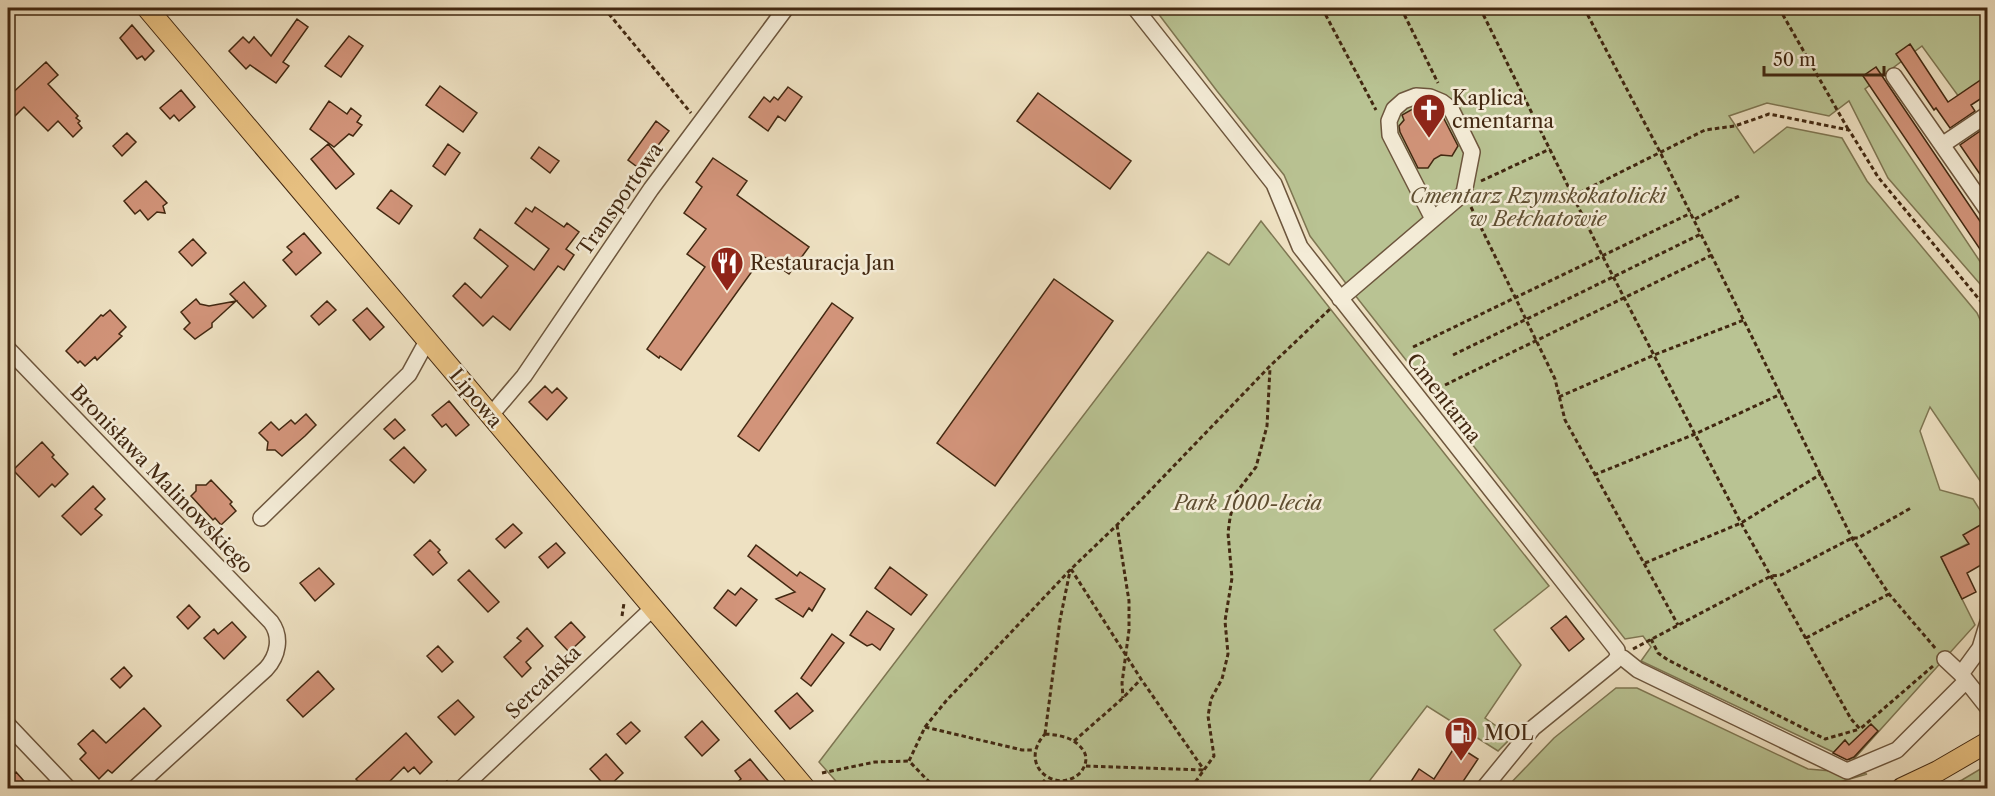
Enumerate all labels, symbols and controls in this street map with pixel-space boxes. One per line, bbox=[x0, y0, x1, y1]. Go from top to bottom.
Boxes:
scale bar bbox=[1764, 39, 1884, 77]
text: 50 m bbox=[1773, 49, 1816, 71]
place label: Kaplica cmentarna bbox=[1452, 86, 1554, 133]
church icon: Kaplica cmentarna bbox=[1411, 92, 1447, 139]
street label: Transportowa bbox=[572, 138, 668, 260]
park label: Cmentarz Rzymskokatolicki w Bełchatowie bbox=[1410, 184, 1668, 231]
restaurant icon: Restauracja Jan bbox=[709, 245, 745, 292]
place label: Restauracja Jan bbox=[750, 251, 895, 275]
street label: Cmentarna bbox=[1402, 349, 1487, 448]
street label: Lipowa bbox=[444, 364, 508, 433]
street label: Bronisława Malinowskiego bbox=[66, 380, 258, 578]
park label: Park 1000-lecia bbox=[1172, 491, 1322, 515]
street label: Sercańska bbox=[500, 640, 586, 724]
fuel station icon: MOL bbox=[1443, 715, 1479, 762]
place label: MOL bbox=[1484, 721, 1534, 745]

